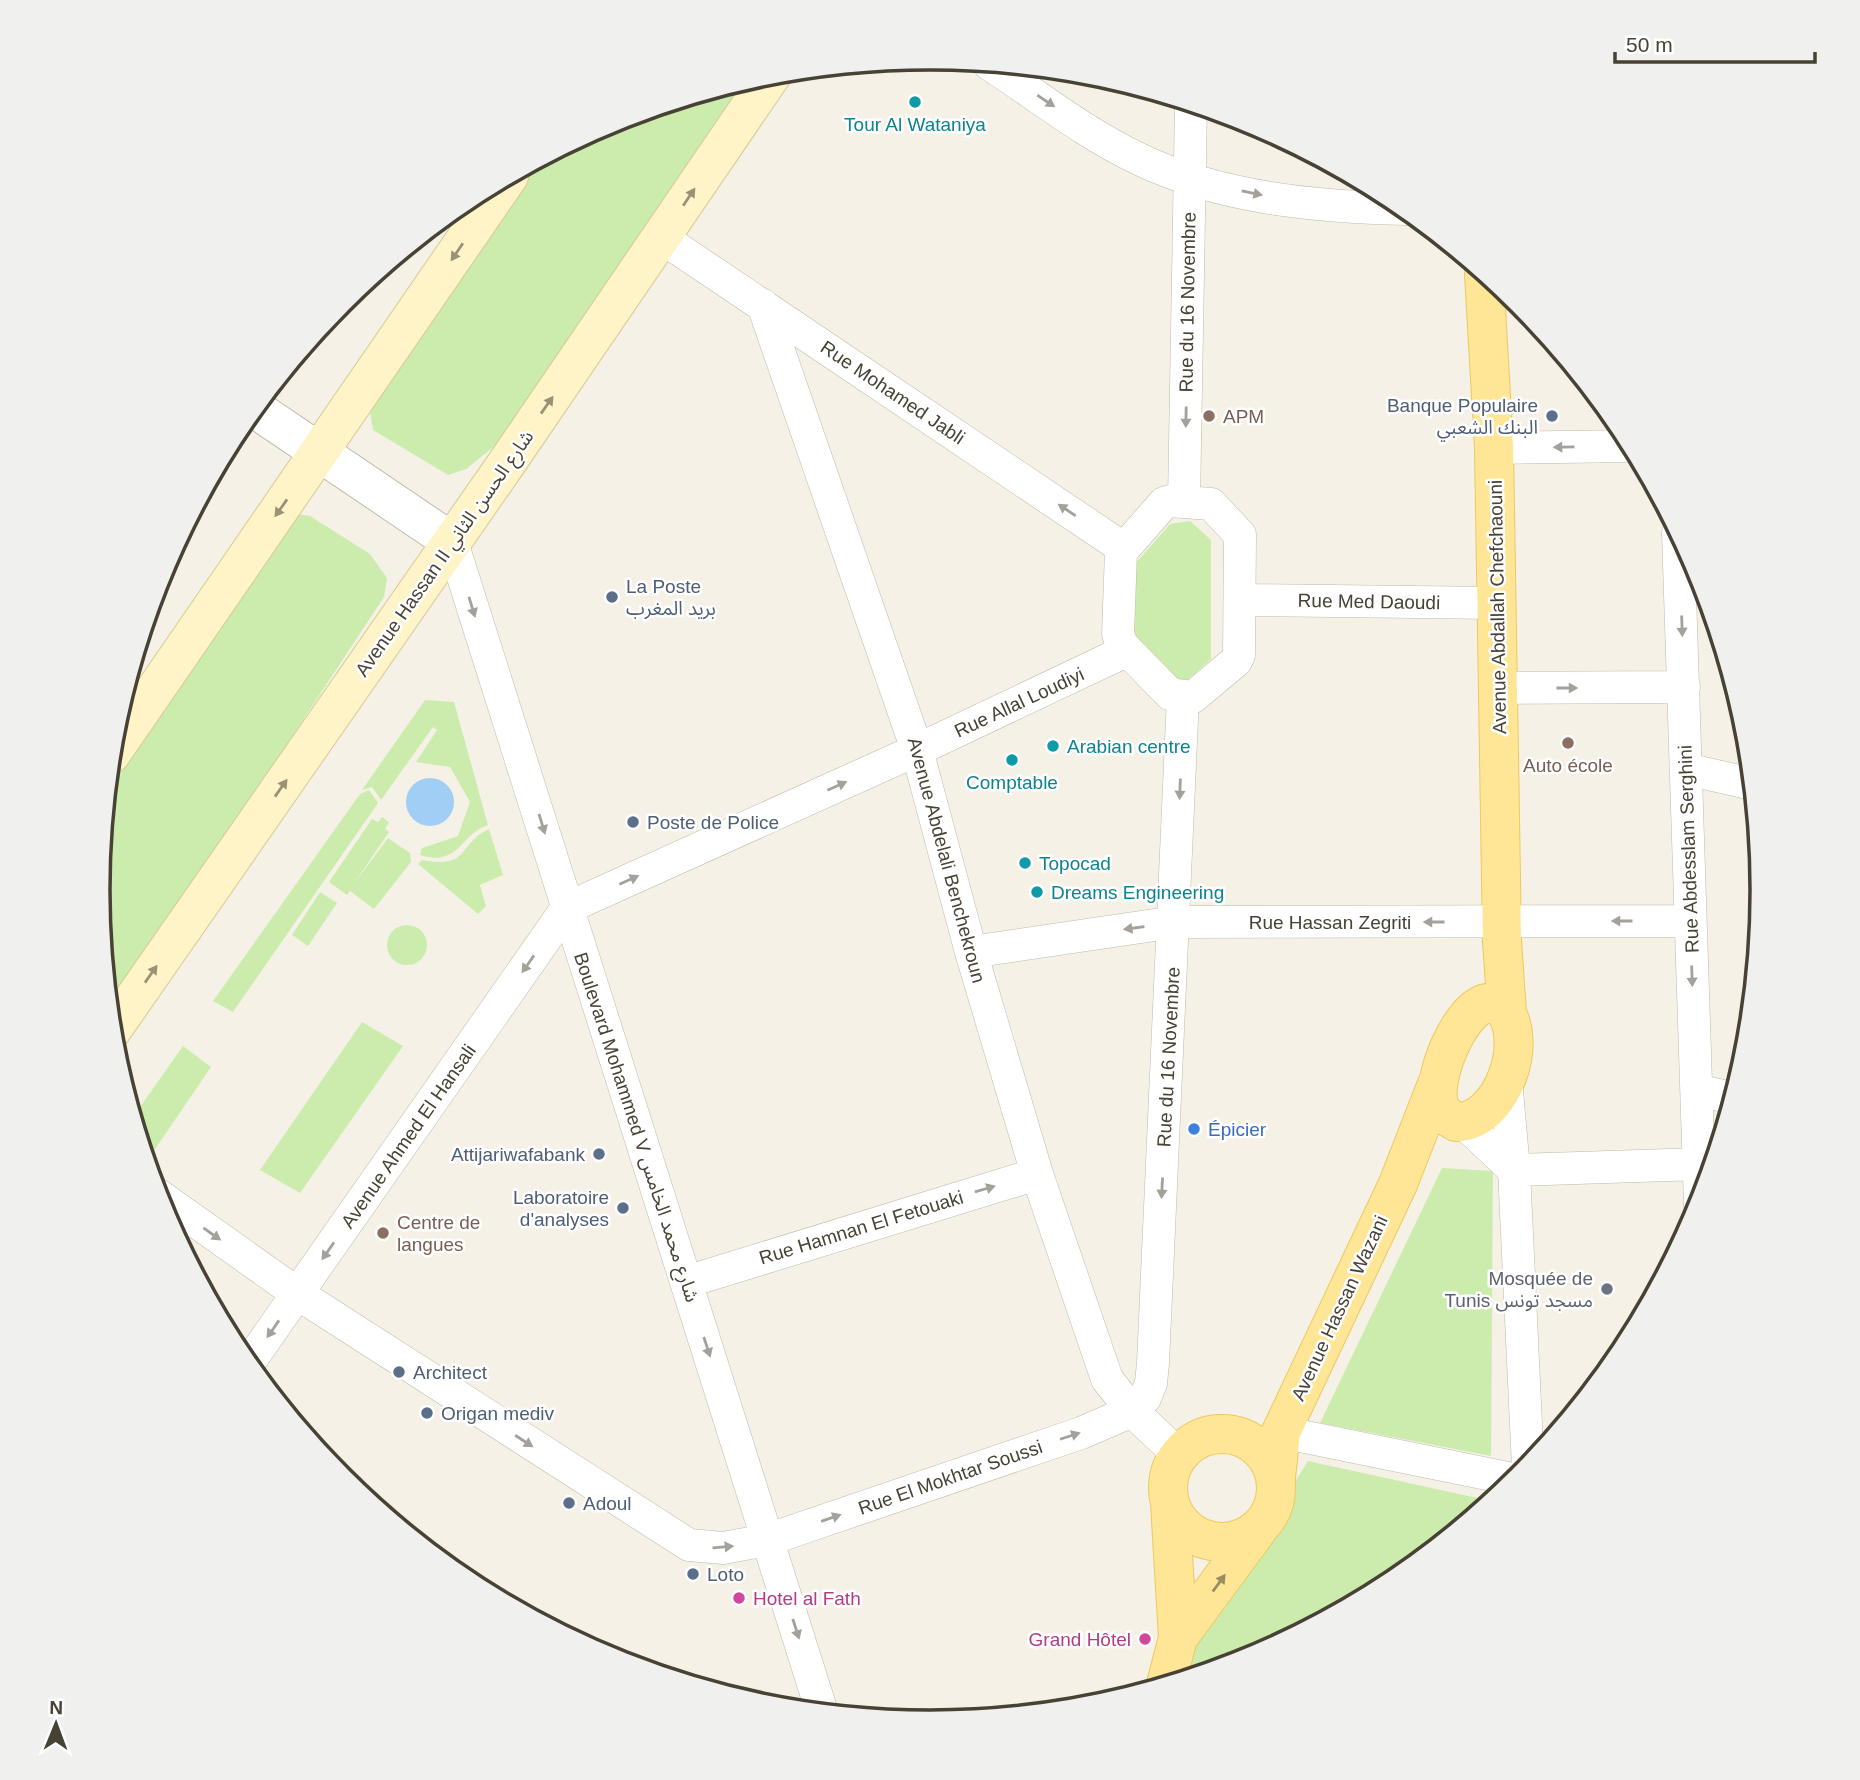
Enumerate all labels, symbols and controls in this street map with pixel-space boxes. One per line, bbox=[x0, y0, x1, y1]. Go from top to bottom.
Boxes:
scale bar bbox=[1615, 21, 1814, 65]
text: 50 m bbox=[1626, 33, 1673, 56]
marker: Tour Al Wataniya bbox=[907, 94, 923, 110]
one-way arrow bbox=[1037, 94, 1055, 108]
place label: Tour Al Wataniya bbox=[844, 114, 986, 135]
one-way arrow bbox=[682, 187, 695, 207]
one-way arrow bbox=[1241, 188, 1263, 199]
street label: Rue du 16 Novembre bbox=[1175, 212, 1200, 392]
one-way arrow bbox=[450, 243, 464, 261]
street label: Rue Mohamed Jabli bbox=[817, 336, 969, 448]
place label: Banque Populaire البنك الشعبي bbox=[1387, 395, 1538, 442]
one-way arrow bbox=[540, 396, 553, 415]
one-way arrow bbox=[1180, 406, 1191, 428]
place label: APM bbox=[1223, 406, 1264, 427]
marker: APM bbox=[1201, 408, 1217, 424]
marker: Banque Populaire البنك الشعبي bbox=[1544, 408, 1560, 424]
street label: Avenue Hassan II شارع الحسن الثاني bbox=[351, 426, 541, 683]
one-way arrow bbox=[1552, 441, 1574, 453]
street label: Avenue Abdallah Chefchaouni bbox=[1485, 480, 1510, 734]
one-way arrow bbox=[274, 499, 288, 517]
one-way arrow bbox=[1058, 503, 1076, 517]
place label: La Poste بريد المغرب bbox=[626, 576, 716, 620]
marker: La Poste بريد المغرب bbox=[604, 589, 620, 605]
street label: Rue Med Daoudi bbox=[1298, 590, 1440, 613]
one-way arrow bbox=[467, 597, 478, 618]
one-way arrow bbox=[1676, 615, 1687, 637]
street label: Rue Allal Loudiyi bbox=[951, 663, 1087, 742]
one-way arrow bbox=[1557, 682, 1579, 693]
street label: Avenue Abdelali Benchekroun bbox=[904, 735, 989, 985]
marker: Auto école bbox=[1560, 735, 1576, 751]
place label: Arabian centre bbox=[1067, 736, 1191, 757]
marker: Arabian centre bbox=[1045, 738, 1061, 754]
street label: Rue Abdesslam Serghini bbox=[1674, 745, 1703, 953]
marker: Comptable bbox=[1004, 752, 1020, 768]
place label: Auto école bbox=[1523, 755, 1613, 776]
place label: Comptable bbox=[966, 772, 1058, 793]
one-way arrow bbox=[274, 779, 288, 797]
one-way arrow bbox=[1174, 779, 1185, 801]
one-way arrow bbox=[827, 780, 847, 792]
place label: Poste de Police bbox=[647, 812, 779, 833]
one-way arrow bbox=[537, 814, 547, 835]
marker: Poste de Police bbox=[625, 814, 641, 830]
place label: Topocad bbox=[1039, 853, 1111, 874]
marker: Topocad bbox=[1017, 855, 1033, 871]
one-way arrow bbox=[619, 874, 639, 886]
place label: Dreams Engineering bbox=[1051, 882, 1224, 903]
marker: Dreams Engineering bbox=[1029, 884, 1045, 900]
street label: Rue Hassan Zegriti bbox=[1249, 912, 1411, 933]
one-way arrow bbox=[1611, 915, 1633, 927]
one-way arrow bbox=[1423, 916, 1445, 928]
one-way arrow bbox=[1122, 922, 1144, 933]
street label: Boulevard Mohammed V شارع محمد الخامس bbox=[567, 950, 703, 1306]
one-way arrow bbox=[521, 955, 535, 973]
one-way arrow bbox=[144, 965, 157, 984]
one-way arrow bbox=[1687, 965, 1698, 987]
street label: Rue du 16 Novembre bbox=[1153, 966, 1184, 1148]
street label: Avenue Ahmed El Hansali bbox=[337, 1040, 480, 1232]
place label: Épicier bbox=[1208, 1119, 1267, 1140]
marker: Épicier bbox=[1186, 1121, 1202, 1137]
place label: Attijariwafabank bbox=[451, 1144, 585, 1165]
marker: Attijariwafabank bbox=[591, 1146, 607, 1162]
one-way arrow bbox=[1156, 1177, 1167, 1199]
one-way arrow bbox=[975, 1183, 996, 1193]
street label: Rue Hamnan El Fetouaki bbox=[757, 1186, 966, 1269]
place label: Laboratoire d'analyses bbox=[513, 1187, 609, 1230]
marker: Laboratoire d'analyses bbox=[615, 1200, 631, 1216]
place label: Centre de langues bbox=[397, 1212, 480, 1255]
street label: Avenue Hassan Wazani bbox=[1287, 1212, 1392, 1404]
marker: Centre de langues bbox=[375, 1225, 391, 1241]
one-way arrow bbox=[203, 1227, 221, 1241]
one-way arrow bbox=[321, 1242, 335, 1260]
place label: Mosquée de Tunis مسجد تونس bbox=[1444, 1268, 1593, 1312]
marker: Mosquée de Tunis مسجد تونس bbox=[1599, 1281, 1615, 1297]
one-way arrow bbox=[266, 1320, 280, 1338]
one-way arrow bbox=[702, 1336, 712, 1357]
place label: Architect bbox=[413, 1362, 488, 1383]
marker: Architect bbox=[391, 1364, 407, 1380]
place label: Origan mediv bbox=[441, 1403, 554, 1424]
marker: Origan mediv bbox=[419, 1405, 435, 1421]
one-way arrow bbox=[1060, 1431, 1081, 1441]
one-way arrow bbox=[515, 1434, 534, 1447]
street label: Rue El Mokhtar Soussi bbox=[855, 1436, 1045, 1519]
place label: Adoul bbox=[583, 1493, 632, 1514]
marker: Adoul bbox=[561, 1495, 577, 1511]
one-way arrow bbox=[821, 1512, 842, 1523]
one-way arrow bbox=[712, 1541, 734, 1552]
place label: Loto bbox=[707, 1564, 744, 1585]
marker: Loto bbox=[685, 1566, 701, 1582]
one-way arrow bbox=[1211, 1574, 1225, 1592]
place label: Hotel al Fath bbox=[753, 1588, 861, 1609]
marker: Hotel al Fath bbox=[731, 1590, 747, 1606]
one-way arrow bbox=[791, 1618, 801, 1639]
place label: Grand Hôtel bbox=[1029, 1629, 1131, 1650]
marker: Grand Hôtel bbox=[1137, 1631, 1153, 1647]
north arrow bbox=[21, 1689, 91, 1759]
text: N bbox=[49, 1697, 63, 1718]

